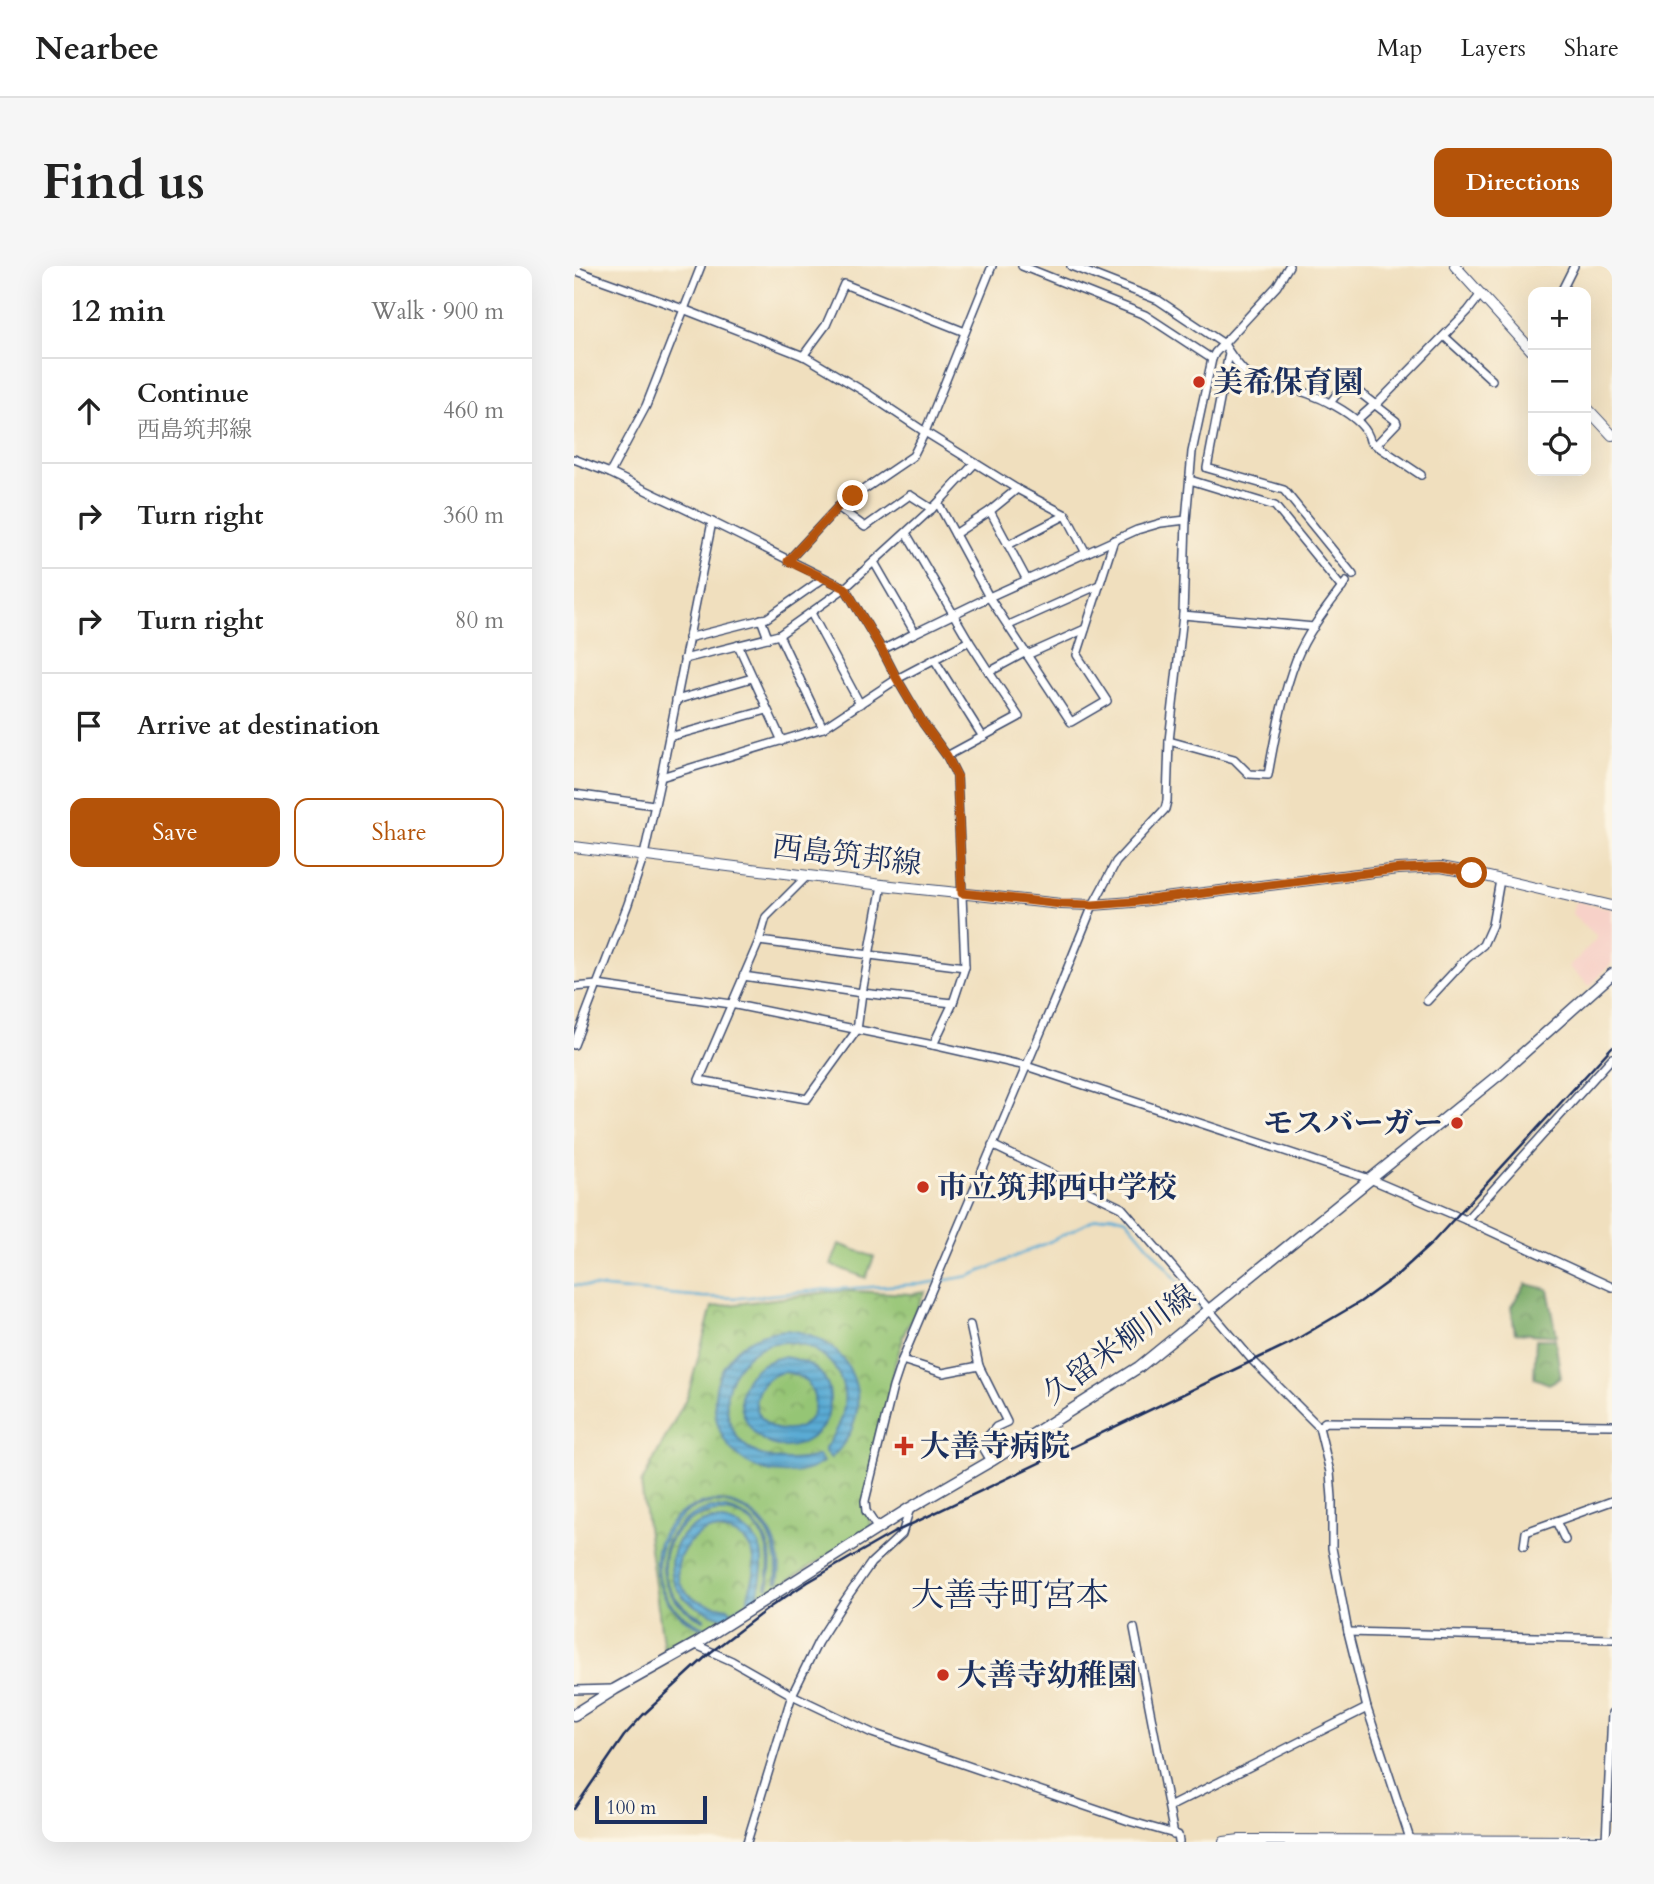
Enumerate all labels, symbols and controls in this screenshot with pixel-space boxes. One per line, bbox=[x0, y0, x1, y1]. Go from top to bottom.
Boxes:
text: Nearbee bbox=[35, 26, 159, 71]
text: Map bbox=[1377, 32, 1423, 65]
text: Layers bbox=[1461, 32, 1526, 65]
text: Share bbox=[1564, 32, 1619, 65]
button: Directions bbox=[1434, 148, 1612, 217]
text: Find us bbox=[42, 149, 205, 216]
map controls bbox=[1528, 287, 1591, 476]
button: + bbox=[1528, 287, 1591, 350]
text: 12 min bbox=[70, 291, 165, 332]
text: Walk · 900 m bbox=[371, 296, 504, 327]
button: − bbox=[1528, 350, 1591, 413]
place label: 美希保育園 bbox=[1213, 362, 1363, 403]
marker: 美希保育園 bbox=[1191, 374, 1207, 390]
text: Continue bbox=[137, 376, 249, 411]
icon: ahead bbox=[70, 392, 108, 430]
text: 460 m bbox=[443, 395, 504, 426]
button: locate bbox=[1528, 413, 1591, 476]
text: 西島筑邦線 bbox=[137, 414, 252, 445]
route end bbox=[837, 480, 868, 511]
icon: right bbox=[70, 497, 108, 535]
text: Turn right bbox=[137, 498, 264, 533]
text: 360 m bbox=[443, 500, 504, 531]
icon: right bbox=[70, 602, 108, 640]
text: Turn right bbox=[137, 603, 264, 638]
text: 80 m bbox=[455, 605, 504, 636]
icon: arrive bbox=[70, 707, 108, 745]
text: Arrive at destination bbox=[137, 708, 380, 743]
button: Save bbox=[70, 798, 280, 867]
button: Share bbox=[294, 798, 504, 867]
street label: 西島筑邦線 bbox=[770, 826, 924, 885]
route start bbox=[1456, 857, 1487, 888]
place label: モスバーガー bbox=[1264, 1103, 1443, 1144]
marker: モスバーガー bbox=[1449, 1115, 1465, 1131]
place label: 市立筑邦西中学校 bbox=[937, 1167, 1177, 1208]
marker: 市立筑邦西中学校 bbox=[915, 1179, 931, 1195]
street label: 久留米柳川線 bbox=[1034, 1275, 1204, 1414]
place label: 大善寺病院 bbox=[920, 1426, 1070, 1467]
marker: 大善寺病院 bbox=[894, 1436, 914, 1456]
district label: 大善寺町宮本 bbox=[911, 1573, 1109, 1618]
place label: 大善寺幼稚園 bbox=[957, 1655, 1137, 1696]
marker: 大善寺幼稚園 bbox=[935, 1667, 951, 1683]
scale bar bbox=[595, 1793, 707, 1825]
text: 100 m bbox=[606, 1795, 656, 1821]

